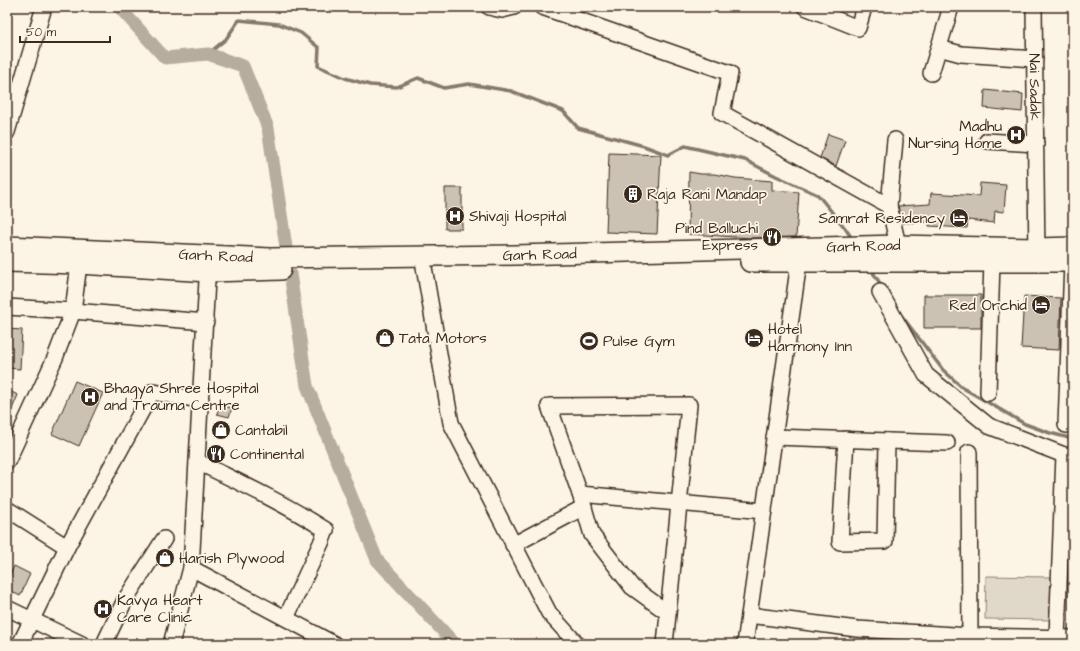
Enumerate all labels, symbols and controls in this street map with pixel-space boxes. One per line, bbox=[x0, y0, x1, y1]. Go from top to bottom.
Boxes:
scale bar bbox=[20, 18, 110, 44]
text: 50 m bbox=[26, 24, 57, 41]
street label: Nai Sadak bbox=[1024, 53, 1046, 121]
place label: Madhu Nursing Home bbox=[908, 116, 1002, 155]
hospital icon: Madhu Nursing Home bbox=[1005, 124, 1027, 146]
building icon: Raja Rani Mandap bbox=[622, 183, 644, 205]
place label: Raja Rani Mandap bbox=[647, 184, 767, 205]
hospital icon: Shivaji Hospital bbox=[444, 205, 466, 227]
place label: Shivaji Hospital bbox=[469, 206, 566, 227]
hotel icon: Samrat Residency bbox=[948, 207, 970, 229]
place label: Samrat Residency bbox=[818, 208, 945, 230]
place label: Pind Balluchi Express bbox=[675, 218, 759, 256]
restaurant icon: Pind Balluchi Express bbox=[761, 226, 783, 248]
street label: Garh Road bbox=[826, 234, 901, 257]
street label: Garh Road bbox=[178, 243, 254, 268]
street label: Garh Road bbox=[502, 243, 577, 266]
hotel icon: Red Orchid bbox=[1030, 294, 1052, 316]
place label: Red Orchid bbox=[949, 295, 1027, 316]
place label: Hotel Harmony Inn bbox=[768, 319, 853, 358]
shop icon: Tata Motors bbox=[374, 327, 396, 349]
hotel icon: Hotel Harmony Inn bbox=[743, 327, 765, 349]
place label: Tata Motors bbox=[399, 328, 487, 349]
sports icon: Pulse Gym bbox=[578, 330, 600, 352]
place label: Pulse Gym bbox=[603, 331, 675, 353]
place label: Bhagya Shree Hospital and Trauma Centre bbox=[104, 378, 259, 416]
hospital icon: Bhagya Shree Hospital and Trauma Centre bbox=[79, 386, 101, 408]
shop icon: Cantabil bbox=[210, 419, 232, 441]
place label: Cantabil bbox=[235, 420, 288, 441]
restaurant icon: Continental bbox=[205, 443, 227, 465]
place label: Continental bbox=[230, 444, 304, 465]
shop icon: Harish Plywood bbox=[154, 547, 176, 569]
place label: Harish Plywood bbox=[179, 548, 284, 570]
place label: Kavya Heart Care Clinic bbox=[117, 590, 203, 628]
hospital icon: Kavya Heart Care Clinic bbox=[92, 598, 114, 620]

